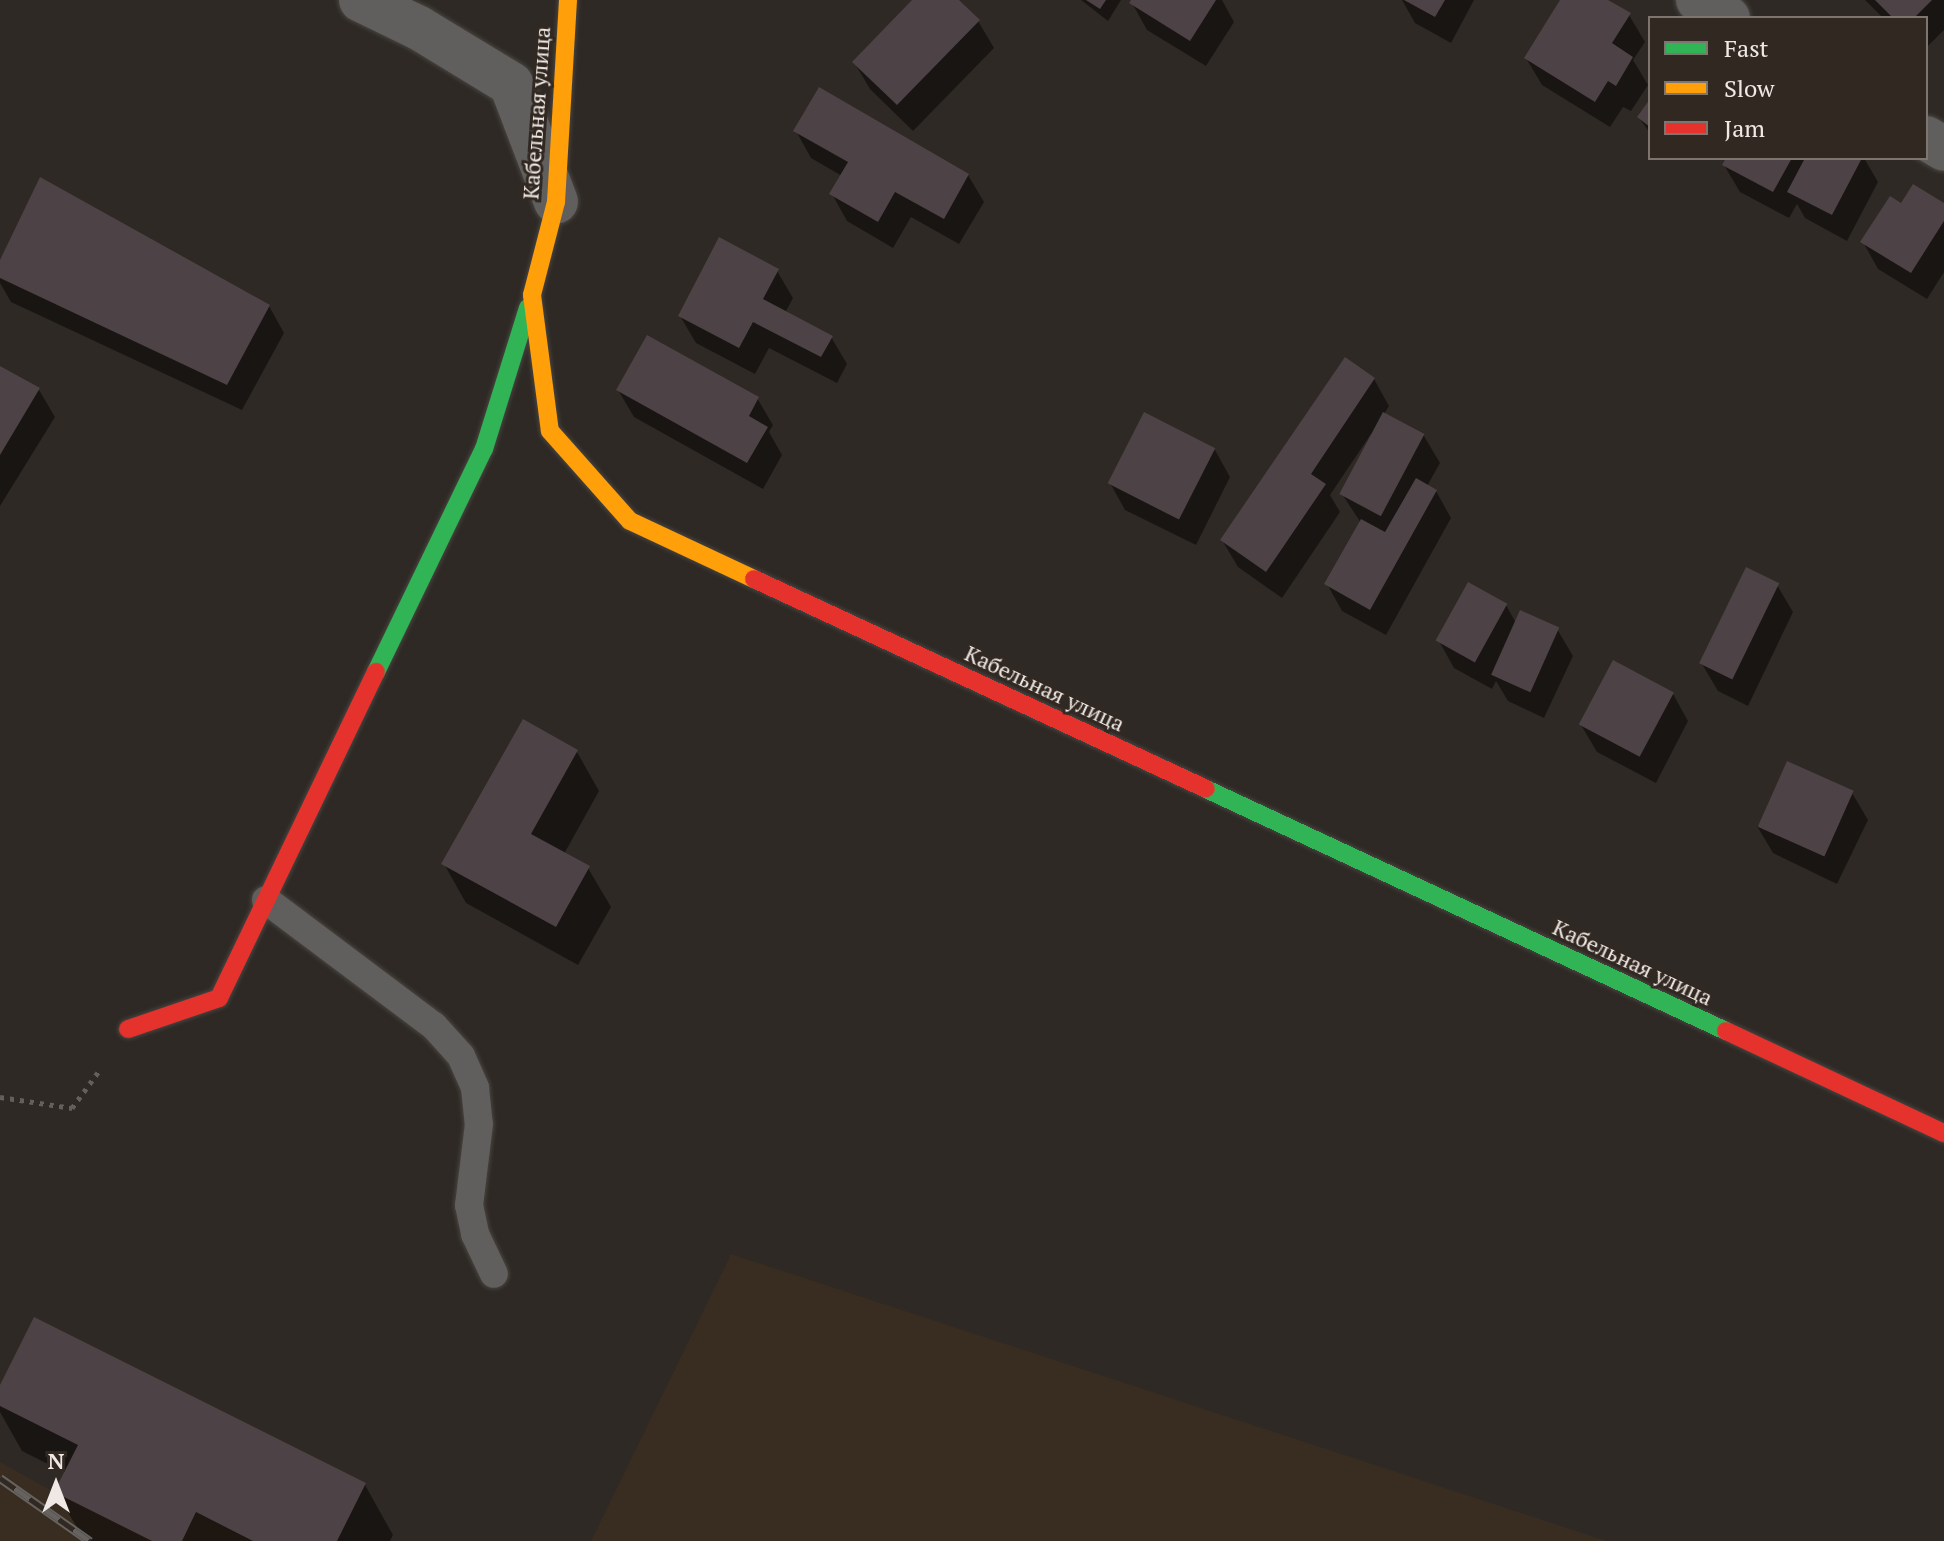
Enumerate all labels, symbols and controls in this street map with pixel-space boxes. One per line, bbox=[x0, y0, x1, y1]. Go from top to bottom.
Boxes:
legend bbox=[1648, 16, 1928, 160]
street label: Кабельная улица bbox=[517, 26, 555, 200]
text: Fast bbox=[1724, 32, 1768, 64]
text: Slow bbox=[1724, 72, 1775, 104]
text: Jam bbox=[1724, 112, 1765, 144]
street label: Кабельная улица bbox=[961, 639, 1129, 737]
street label: Кабельная улица bbox=[1549, 913, 1717, 1011]
north arrow bbox=[16, 1445, 96, 1525]
text: N bbox=[48, 1446, 64, 1475]

